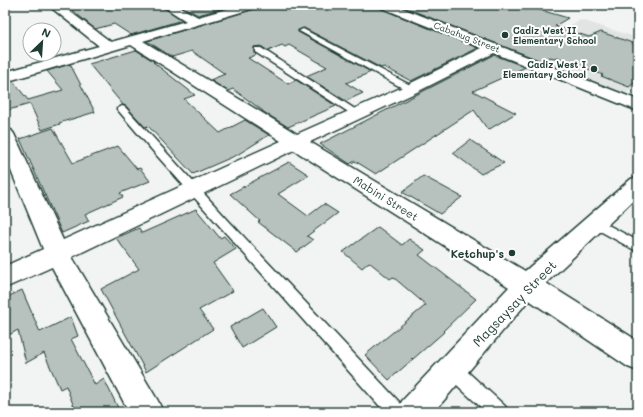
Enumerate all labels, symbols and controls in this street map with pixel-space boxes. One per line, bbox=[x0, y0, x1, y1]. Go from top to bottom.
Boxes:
street label: Cabahug Street bbox=[432, 19, 502, 55]
north arrow bbox=[22, 22, 62, 62]
text: N bbox=[39, 24, 53, 41]
place label: Cadiz West II Elementary School bbox=[513, 25, 596, 47]
marker: Cadiz West II Elementary School bbox=[500, 30, 510, 40]
place label: Cadiz West I Elementary School bbox=[503, 59, 586, 81]
marker: Cadiz West I Elementary School bbox=[589, 64, 599, 74]
street label: Mabini Street bbox=[351, 172, 421, 224]
place label: Ketchup's bbox=[451, 246, 504, 261]
marker: Ketchup's bbox=[507, 248, 517, 258]
street label: Magsaysay Street bbox=[468, 256, 560, 350]

